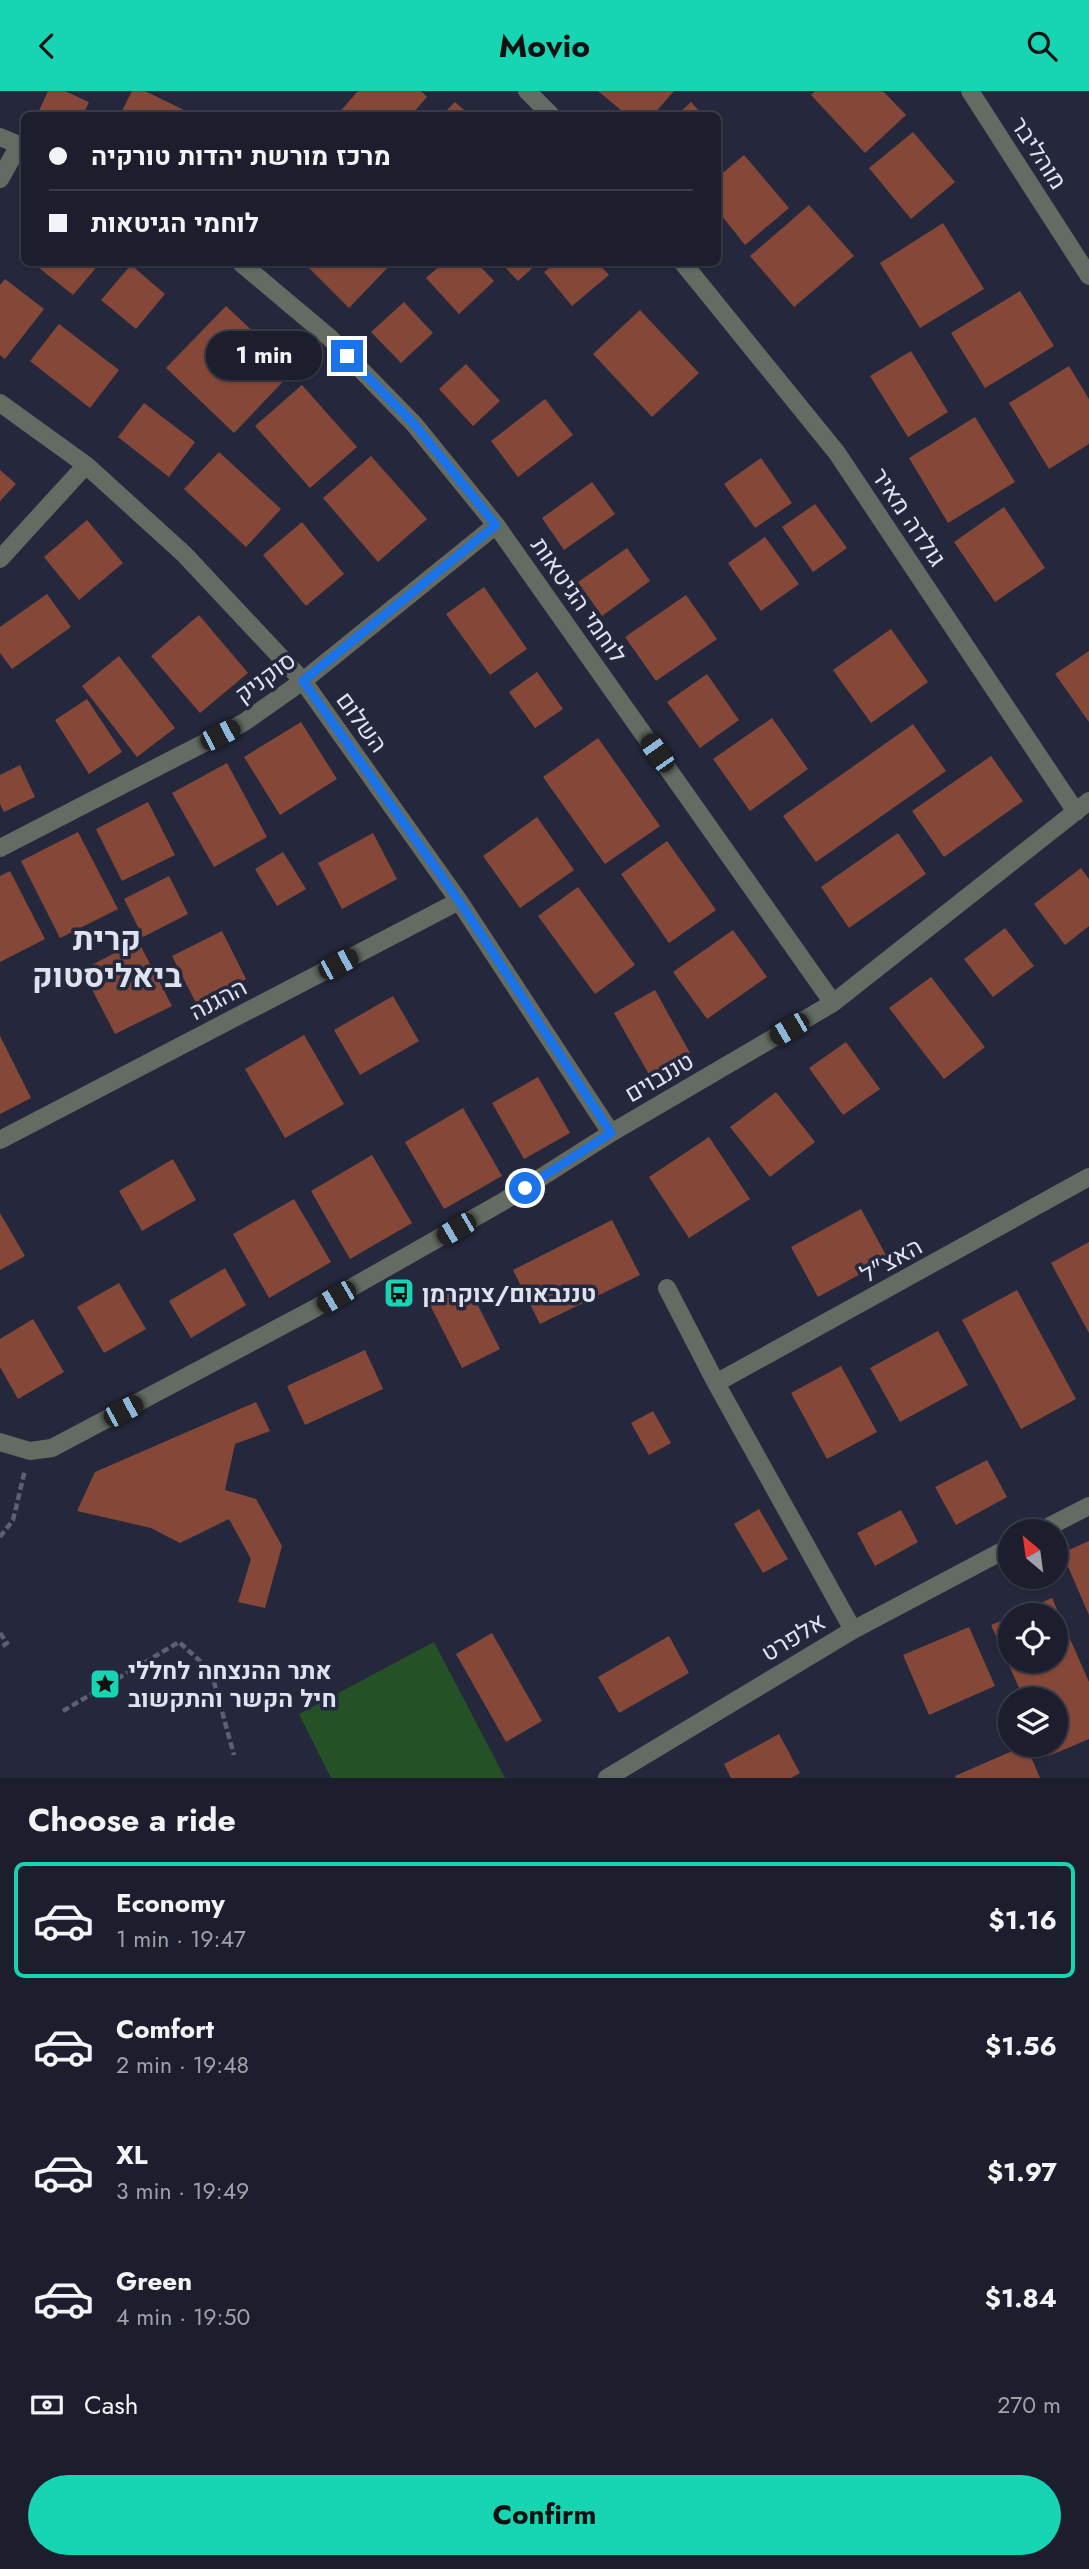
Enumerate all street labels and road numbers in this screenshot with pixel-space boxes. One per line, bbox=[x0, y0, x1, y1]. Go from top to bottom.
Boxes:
street label: מוהליבר bbox=[1002, 110, 1076, 196]
street label: גולדה מאיר bbox=[863, 461, 955, 573]
street label: לוחמי הגיטאות bbox=[523, 530, 635, 670]
street label: סוקניק bbox=[227, 643, 303, 711]
street label: השלום bbox=[328, 684, 396, 760]
street label: ההגנה bbox=[183, 969, 253, 1029]
street label: טננבוים bbox=[618, 1043, 700, 1111]
street label: האצ"ל bbox=[854, 1229, 928, 1291]
street label: אלפרט bbox=[754, 1604, 832, 1670]

